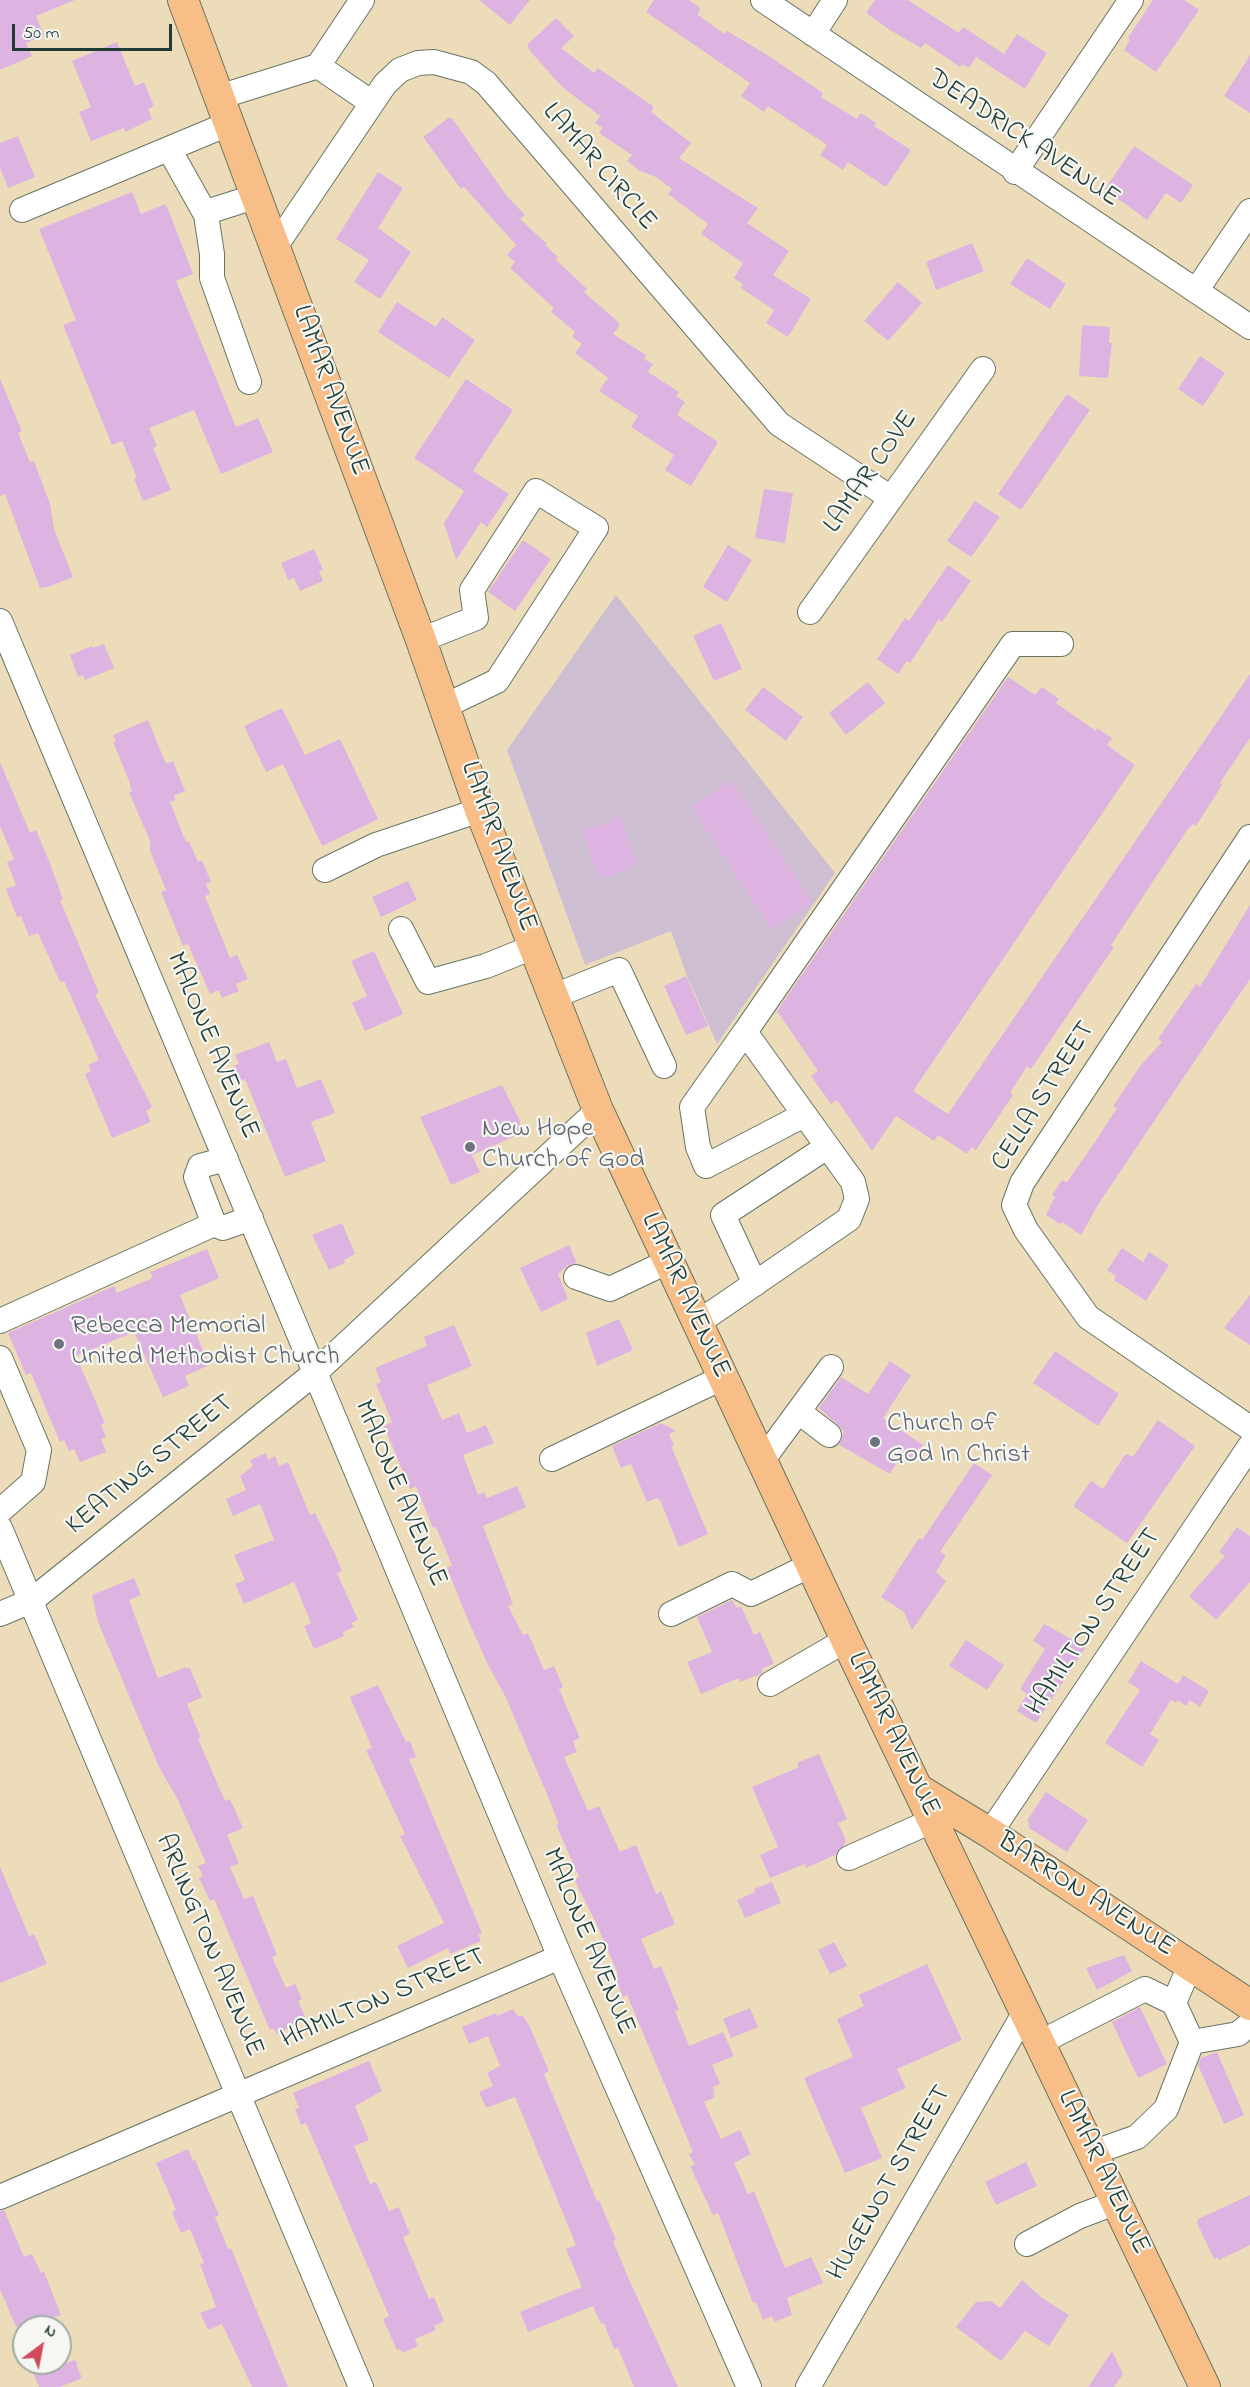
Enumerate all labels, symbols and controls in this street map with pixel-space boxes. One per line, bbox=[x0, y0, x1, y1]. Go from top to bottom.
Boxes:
scale bar bbox=[15, 12, 176, 50]
text: 50 m bbox=[23, 21, 60, 47]
street label: DEADRICK AVENUE bbox=[921, 64, 1125, 216]
street label: LAMAR CIRCLE bbox=[534, 97, 662, 239]
street label: LAMAR AVENUE bbox=[283, 302, 375, 480]
street label: LAMAR COVE bbox=[818, 405, 926, 541]
street label: LAMAR AVENUE bbox=[451, 758, 543, 936]
street label: MALONE AVENUE bbox=[157, 948, 265, 1144]
street label: CELLA STREET bbox=[986, 1016, 1104, 1178]
place label: New Hope Church of God bbox=[482, 1115, 644, 1178]
marker: New Hope Church of God bbox=[463, 1140, 477, 1154]
street label: LAMAR AVENUE bbox=[632, 1208, 736, 1384]
place label: Rebecca Memorial United Methodist Church bbox=[71, 1312, 340, 1375]
marker: Rebecca Memorial United Methodist Church bbox=[52, 1337, 66, 1351]
street label: KEATING STREET bbox=[61, 1389, 241, 1543]
street label: MALONE AVENUE bbox=[345, 1396, 453, 1592]
place label: Church of God In Christ bbox=[887, 1410, 1030, 1473]
marker: Church of God In Christ bbox=[868, 1435, 882, 1449]
street label: HAMILTON STREET bbox=[1020, 1523, 1170, 1723]
street label: LAMAR AVENUE bbox=[838, 1648, 946, 1822]
street label: BARRON AVENUE bbox=[990, 1827, 1180, 1965]
street label: ARLINGTON AVENUE bbox=[146, 1830, 270, 2062]
street label: MALONE AVENUE bbox=[533, 1844, 641, 2040]
street label: HAMILTON STREET bbox=[277, 1942, 491, 2058]
street label: HUGENOT STREET bbox=[822, 2081, 960, 2287]
street label: LAMAR AVENUE bbox=[1048, 2086, 1156, 2260]
north arrow bbox=[12, 2315, 72, 2375]
text: N bbox=[40, 2318, 61, 2344]

